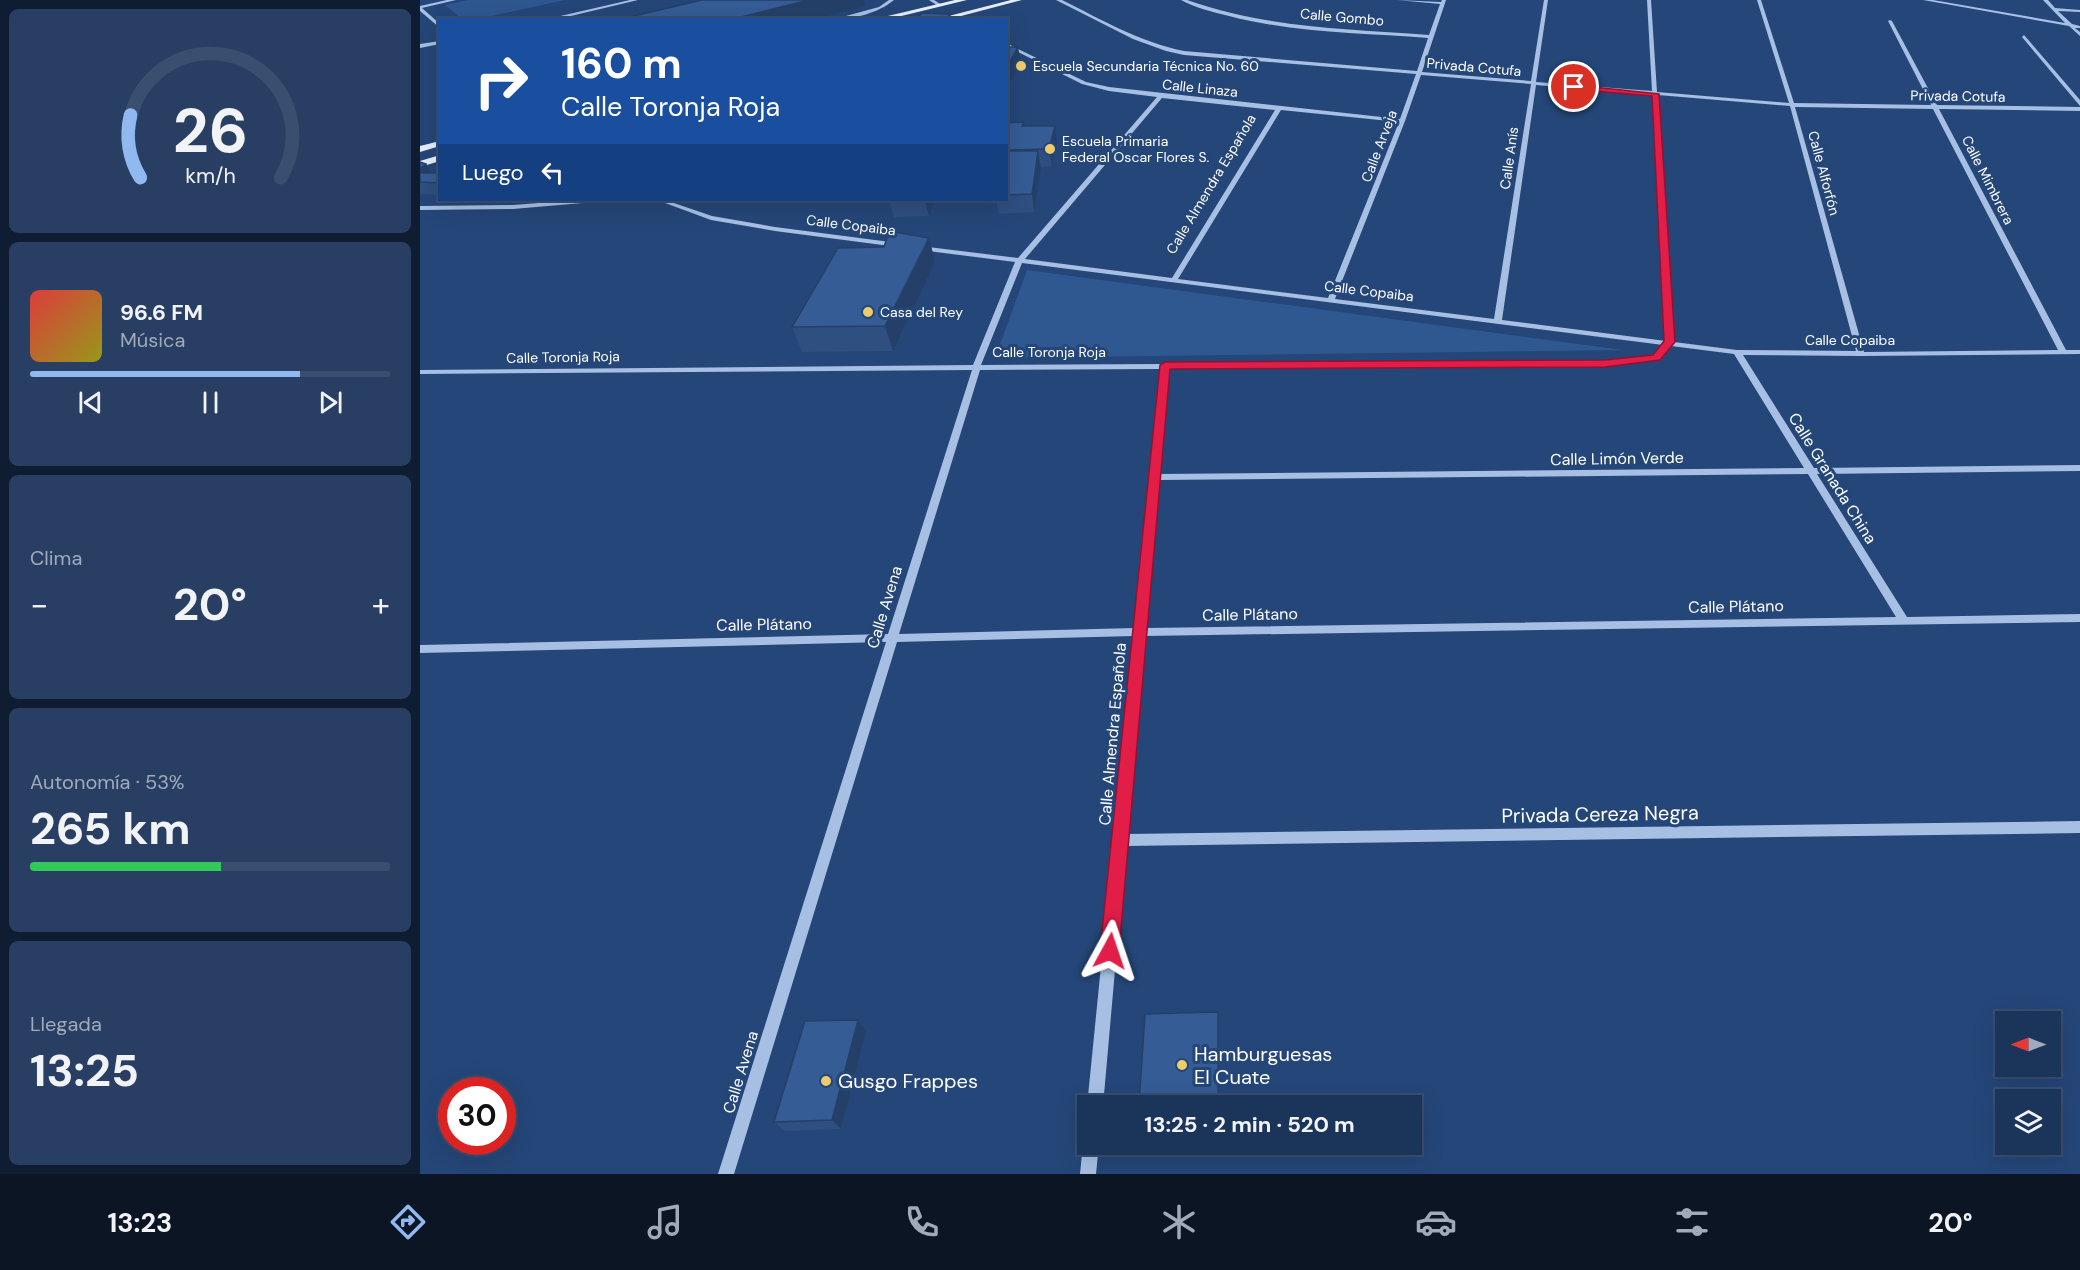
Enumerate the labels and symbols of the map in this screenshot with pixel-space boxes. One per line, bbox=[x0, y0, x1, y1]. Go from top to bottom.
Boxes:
street label: Calle Gombo bbox=[1299, 4, 1385, 30]
street label: Privada Cotufa bbox=[1426, 54, 1522, 80]
place label: Escuela Secundaria Técnica No. 60 bbox=[1033, 57, 1259, 75]
marker: Escuela Secundaria Técnica No. 60 bbox=[1014, 59, 1028, 73]
pin bbox=[1548, 61, 1599, 112]
street label: Calle Linaza bbox=[1161, 75, 1239, 101]
street label: Privada Cotufa bbox=[1910, 86, 2006, 106]
street label: Calle Arveja bbox=[1357, 107, 1401, 185]
street label: Calle Almendra Española bbox=[1162, 111, 1260, 257]
street label: Calle Anís bbox=[1496, 126, 1522, 190]
street label: Calle Alforfón bbox=[1804, 129, 1844, 217]
place label: Escuela Primaria Federal Oscar Flores S. bbox=[1062, 132, 1210, 166]
street label: Calle Mimbrera bbox=[1958, 132, 2018, 228]
marker: Escuela Primaria Federal Oscar Flores S. bbox=[1043, 142, 1057, 156]
street label: Calle Copaiba bbox=[805, 211, 897, 239]
street label: Calle Copaiba bbox=[1323, 277, 1415, 305]
place label: Casa del Rey bbox=[880, 303, 963, 321]
marker: Casa del Rey bbox=[861, 305, 875, 319]
street label: Calle Copaiba bbox=[1805, 331, 1895, 349]
street label: Calle Toronja Roja bbox=[992, 343, 1106, 361]
street label: Calle Toronja Roja bbox=[506, 347, 620, 367]
street label: Calle Granada China bbox=[1784, 409, 1881, 548]
street label: Calle Limón Verde bbox=[1550, 447, 1684, 470]
street label: Calle Avena bbox=[862, 563, 907, 651]
street label: Calle Plátano bbox=[1688, 595, 1784, 618]
street label: Calle Plátano bbox=[1202, 603, 1298, 626]
street label: Calle Plátano bbox=[716, 613, 812, 636]
street label: Calle Almendra Española bbox=[1094, 642, 1131, 826]
street label: Privada Cereza Negra bbox=[1501, 799, 1699, 829]
position arrow bbox=[1078, 919, 1142, 983]
north arrow bbox=[1995, 1011, 2061, 1077]
street label: Calle Avena bbox=[718, 1028, 763, 1116]
place label: Hamburguesas El Cuate bbox=[1194, 1041, 1332, 1090]
marker: Hamburguesas El Cuate bbox=[1175, 1058, 1189, 1072]
place label: Gusgo Frappes bbox=[838, 1068, 978, 1094]
marker: Gusgo Frappes bbox=[819, 1074, 833, 1088]
speed limit sign: 30 bbox=[438, 1077, 516, 1155]

